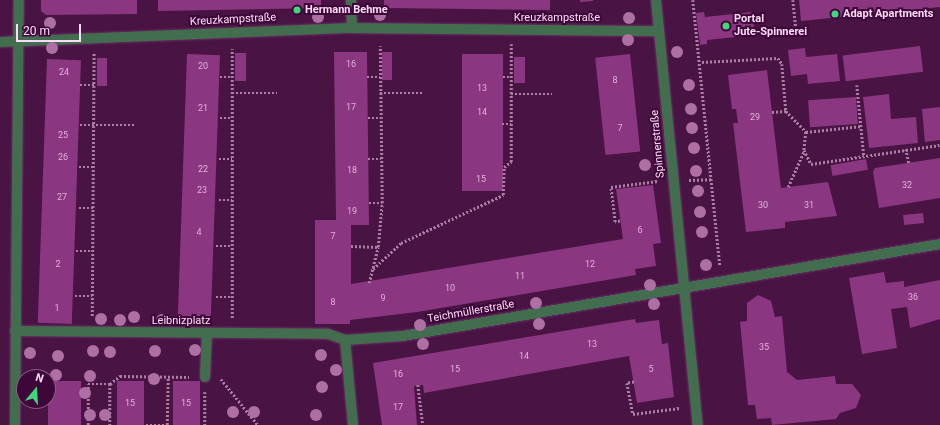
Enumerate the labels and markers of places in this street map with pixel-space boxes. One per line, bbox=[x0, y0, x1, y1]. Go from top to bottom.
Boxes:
place label: Hermann Behme bbox=[305, 3, 388, 17]
marker: Hermann Behme bbox=[292, 5, 302, 15]
place label: Adapt Apartments bbox=[843, 7, 933, 21]
marker: Adapt Apartments bbox=[830, 9, 840, 19]
place label: Portal Jute-Spinnerei bbox=[734, 13, 807, 39]
marker: Portal Jute-Spinnerei bbox=[721, 21, 731, 31]

